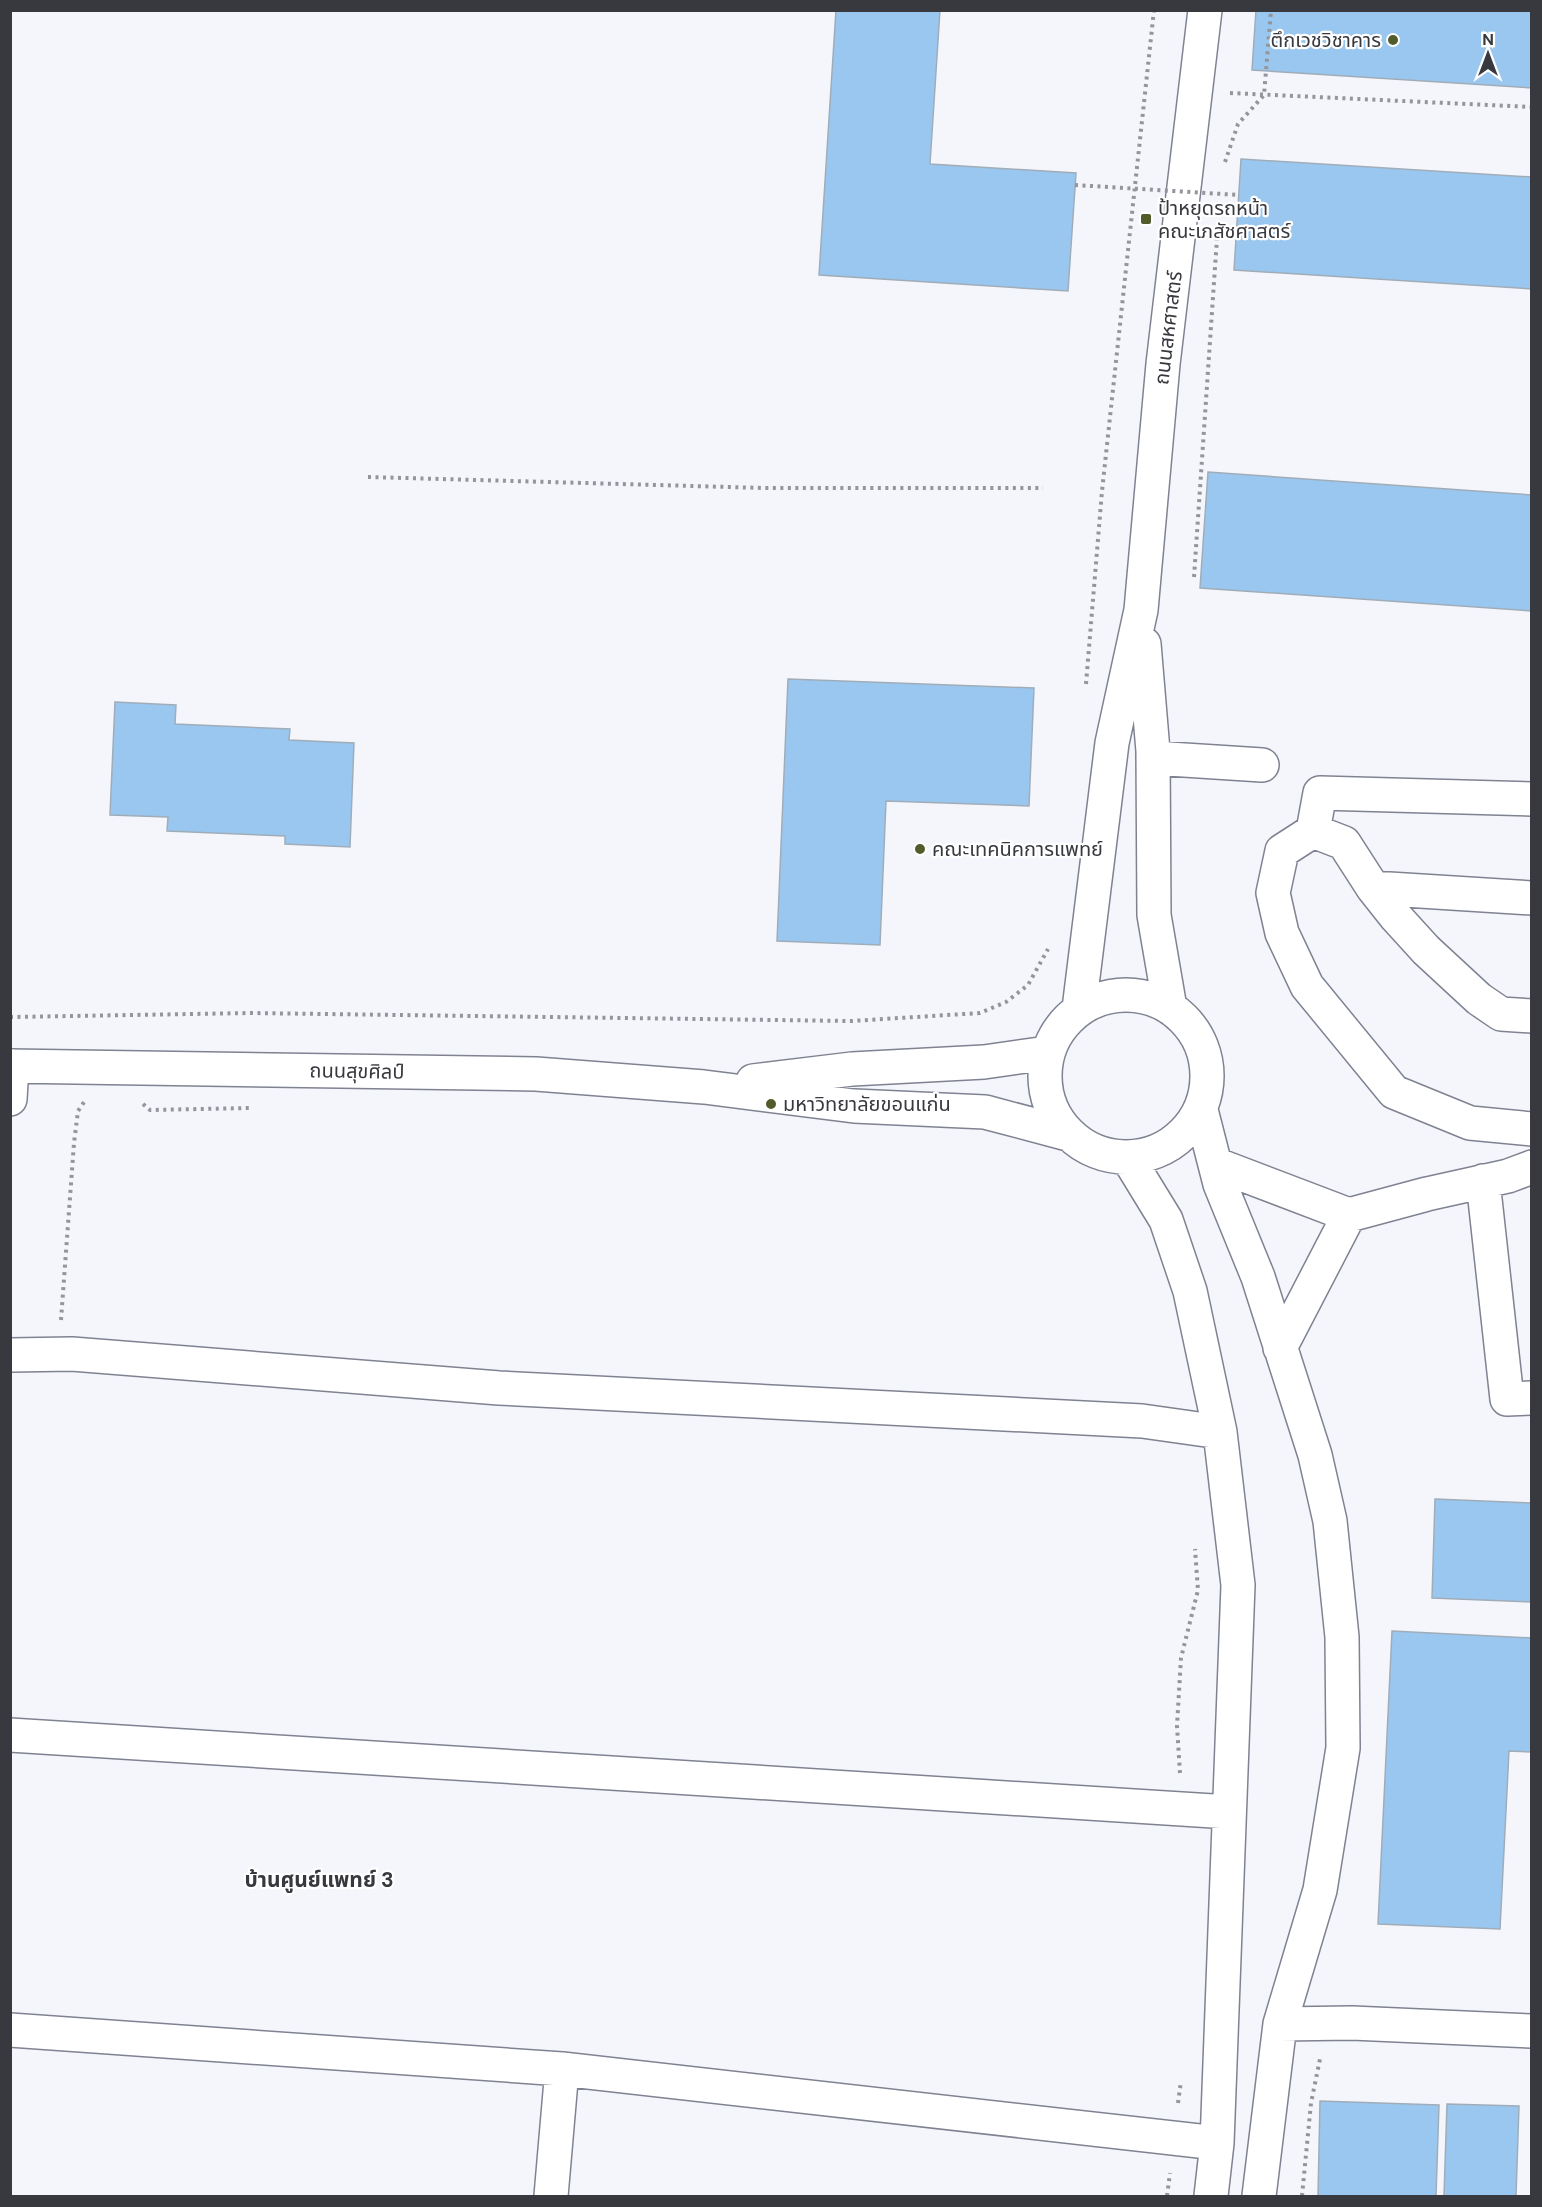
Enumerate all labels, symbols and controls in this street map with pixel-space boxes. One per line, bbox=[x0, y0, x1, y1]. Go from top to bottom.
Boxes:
north arrow bbox=[1458, 24, 1518, 84]
place label: ตึกเวชวิชาคาร bbox=[1271, 27, 1381, 53]
text: N bbox=[1482, 29, 1494, 50]
marker: ตึกเวชวิชาคาร bbox=[1386, 33, 1400, 47]
place label: ป้าหยุดรถหน้า คณะเภสัชศาสตร์ bbox=[1158, 195, 1291, 244]
marker: ป้าหยุดรถหน้า คณะเภสัชศาสตร์ bbox=[1139, 212, 1153, 226]
street label: ถนนสหศาสตร์ bbox=[1148, 269, 1188, 386]
place label: คณะเทคนิคการแพทย์ bbox=[932, 836, 1103, 862]
marker: คณะเทคนิคการแพทย์ bbox=[913, 842, 927, 856]
street label: ถนนสุขศิลป์ bbox=[309, 1057, 405, 1085]
place label: มหาวิทยาลัยขอนแก่น bbox=[783, 1091, 951, 1117]
marker: มหาวิทยาลัยขอนแก่น bbox=[764, 1097, 778, 1111]
district label: บ้านศูนย์แพทย์ 3 bbox=[244, 1866, 394, 1894]

